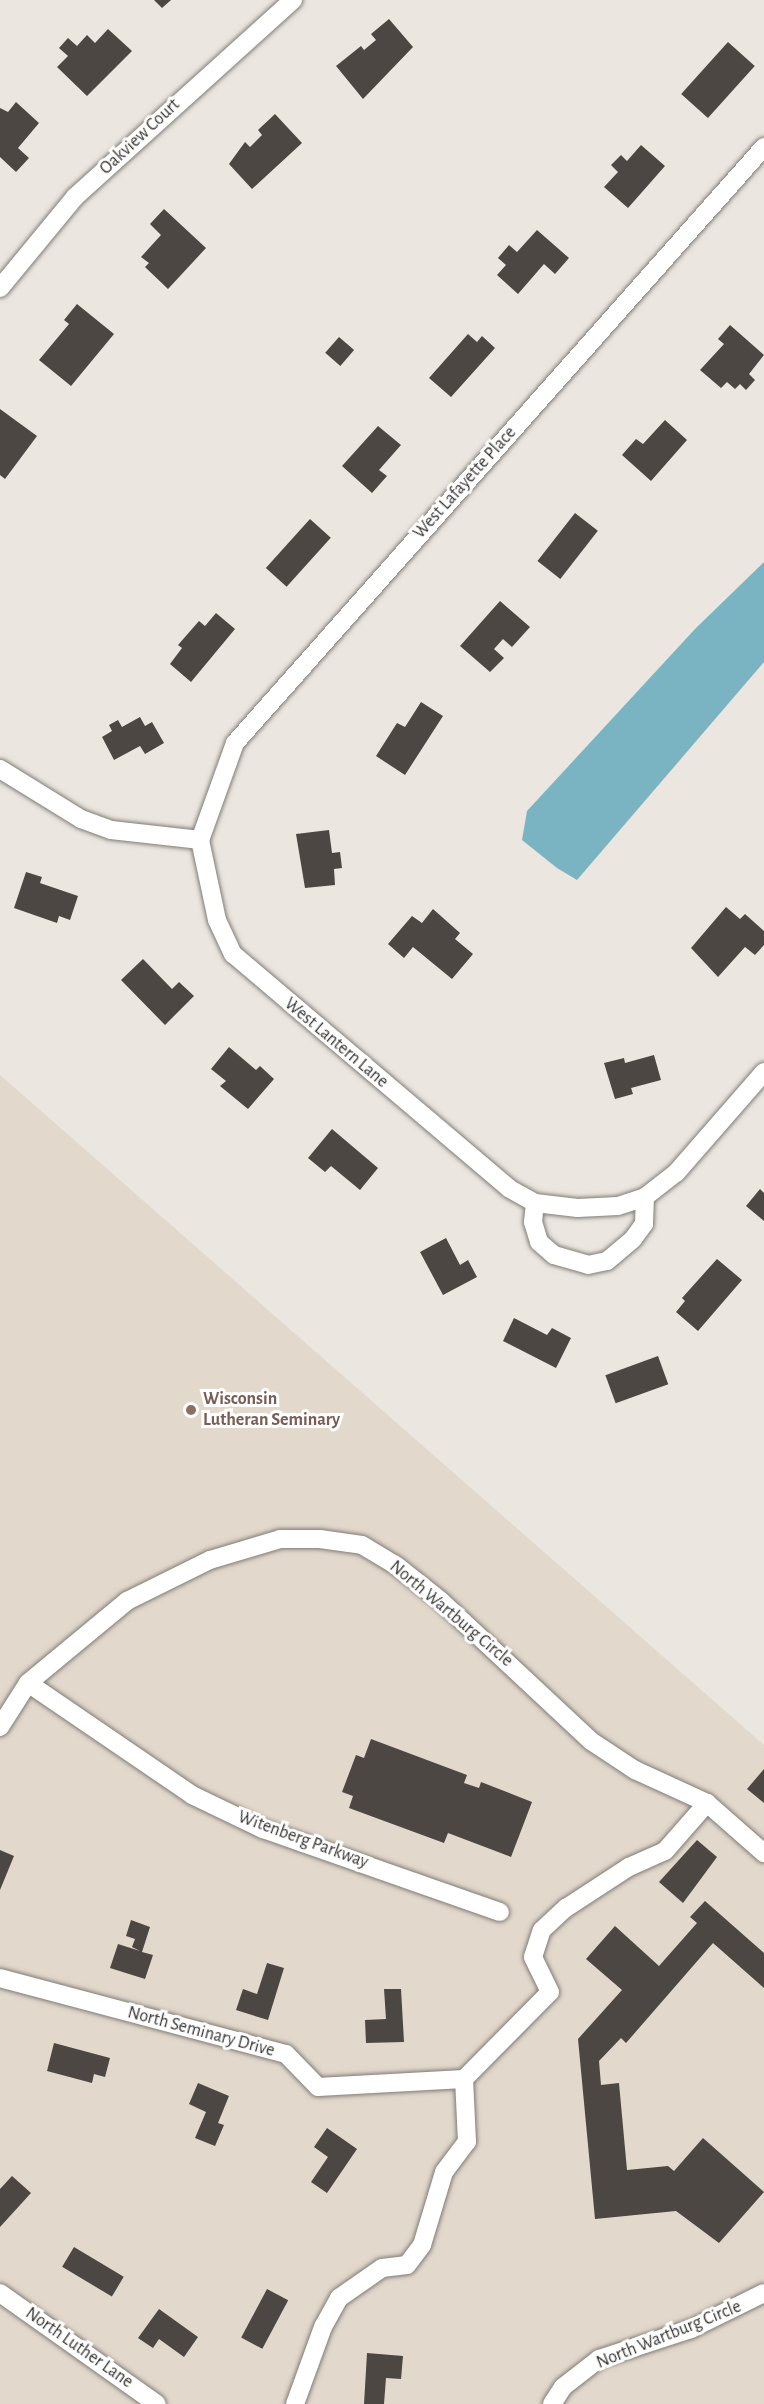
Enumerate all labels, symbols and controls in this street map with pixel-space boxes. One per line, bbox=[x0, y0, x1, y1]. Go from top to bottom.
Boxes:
street label: Oakview Court bbox=[95, 94, 185, 180]
street label: West Lafayette Place bbox=[409, 422, 521, 544]
street label: West Lantern Lane bbox=[280, 993, 392, 1093]
place label: Wisconsin Lutheran Seminary bbox=[203, 1389, 340, 1432]
marker: Wisconsin Lutheran Seminary bbox=[184, 1403, 198, 1417]
street label: North Wartburg Circle bbox=[385, 1556, 517, 1672]
street label: Witenberg Parkway bbox=[235, 1806, 371, 1874]
street label: North Seminary Drive bbox=[125, 2002, 277, 2062]
street label: North Wartburg Circle bbox=[593, 2296, 745, 2374]
street label: North Luther Lane bbox=[21, 2303, 137, 2393]

